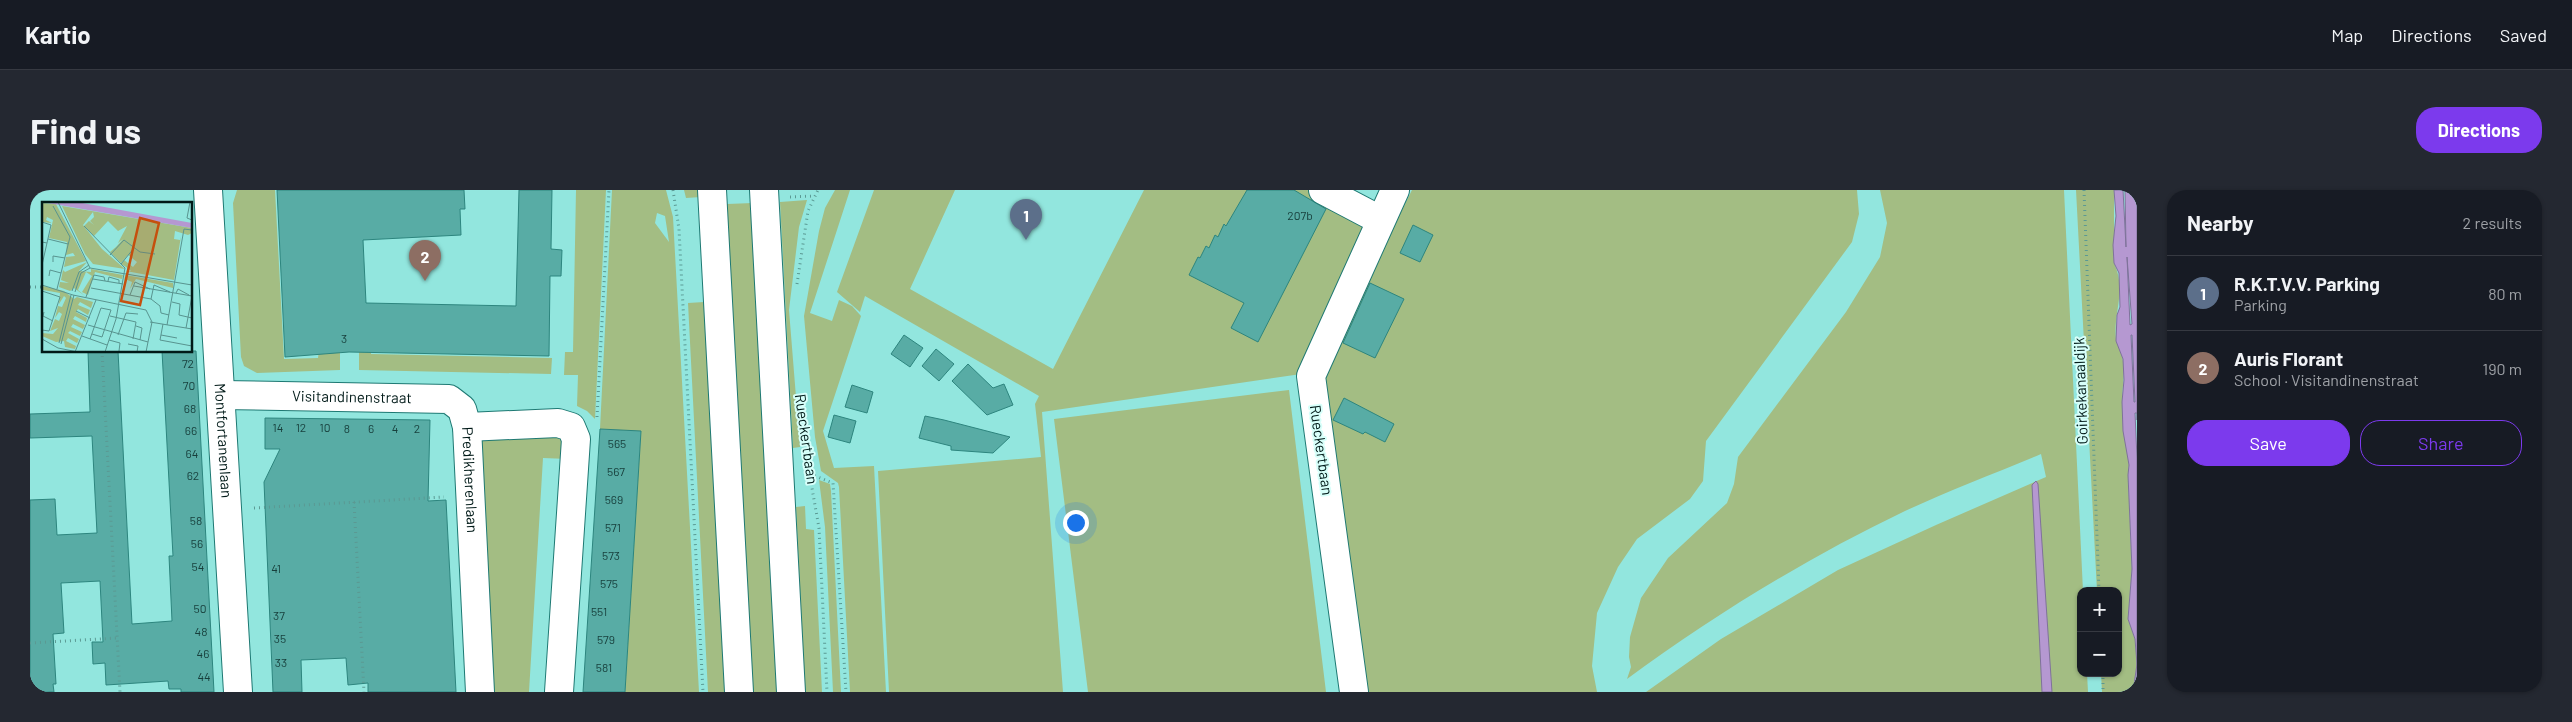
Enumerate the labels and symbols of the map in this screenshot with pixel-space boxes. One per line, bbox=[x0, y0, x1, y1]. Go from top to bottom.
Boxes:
pin: 1 bbox=[1010, 199, 1042, 240]
inset map bbox=[42, 202, 192, 352]
house number: 207b bbox=[1287, 208, 1313, 222]
pin: 2 bbox=[409, 240, 441, 281]
house number: 3 bbox=[341, 331, 347, 345]
street label: Goirkekanaaldijk bbox=[2069, 337, 2091, 445]
house number: 72 bbox=[182, 356, 194, 370]
house number: 70 bbox=[183, 378, 195, 392]
street label: Montfortanenlaan bbox=[212, 383, 236, 498]
street label: Visitandinenstraat bbox=[292, 386, 412, 406]
street label: Rueckertbaan bbox=[792, 393, 822, 485]
house number: 68 bbox=[184, 401, 196, 415]
street label: Rueckertbaan bbox=[1307, 404, 1337, 496]
house number: 14 bbox=[273, 420, 283, 434]
house number: 12 bbox=[296, 420, 306, 434]
house number: 10 bbox=[320, 420, 330, 434]
house number: 8 bbox=[344, 421, 350, 435]
house number: 6 bbox=[368, 421, 374, 435]
house number: 4 bbox=[392, 421, 398, 435]
house number: 2 bbox=[414, 421, 420, 435]
house number: 66 bbox=[185, 423, 197, 437]
street label: Predikherenlaan bbox=[459, 426, 482, 533]
house number: 565 bbox=[608, 436, 626, 450]
house number: 64 bbox=[186, 446, 198, 460]
house number: 567 bbox=[607, 464, 625, 478]
house number: 62 bbox=[187, 468, 199, 482]
house number: 569 bbox=[605, 492, 623, 506]
your location bbox=[1063, 510, 1089, 536]
house number: 58 bbox=[190, 513, 202, 527]
house number: 571 bbox=[605, 520, 621, 534]
house number: 56 bbox=[191, 536, 203, 550]
house number: 573 bbox=[602, 548, 620, 562]
house number: 54 bbox=[192, 559, 204, 573]
house number: 41 bbox=[271, 561, 281, 575]
house number: 575 bbox=[600, 576, 618, 590]
house number: 50 bbox=[194, 601, 206, 615]
house number: 551 bbox=[591, 604, 607, 618]
house number: 37 bbox=[273, 608, 285, 622]
house number: 48 bbox=[195, 624, 207, 638]
house number: 35 bbox=[274, 631, 286, 645]
house number: 579 bbox=[597, 632, 615, 646]
house number: 46 bbox=[197, 646, 209, 660]
house number: 33 bbox=[275, 655, 287, 669]
house number: 581 bbox=[596, 660, 612, 674]
house number: 44 bbox=[197, 669, 211, 683]

